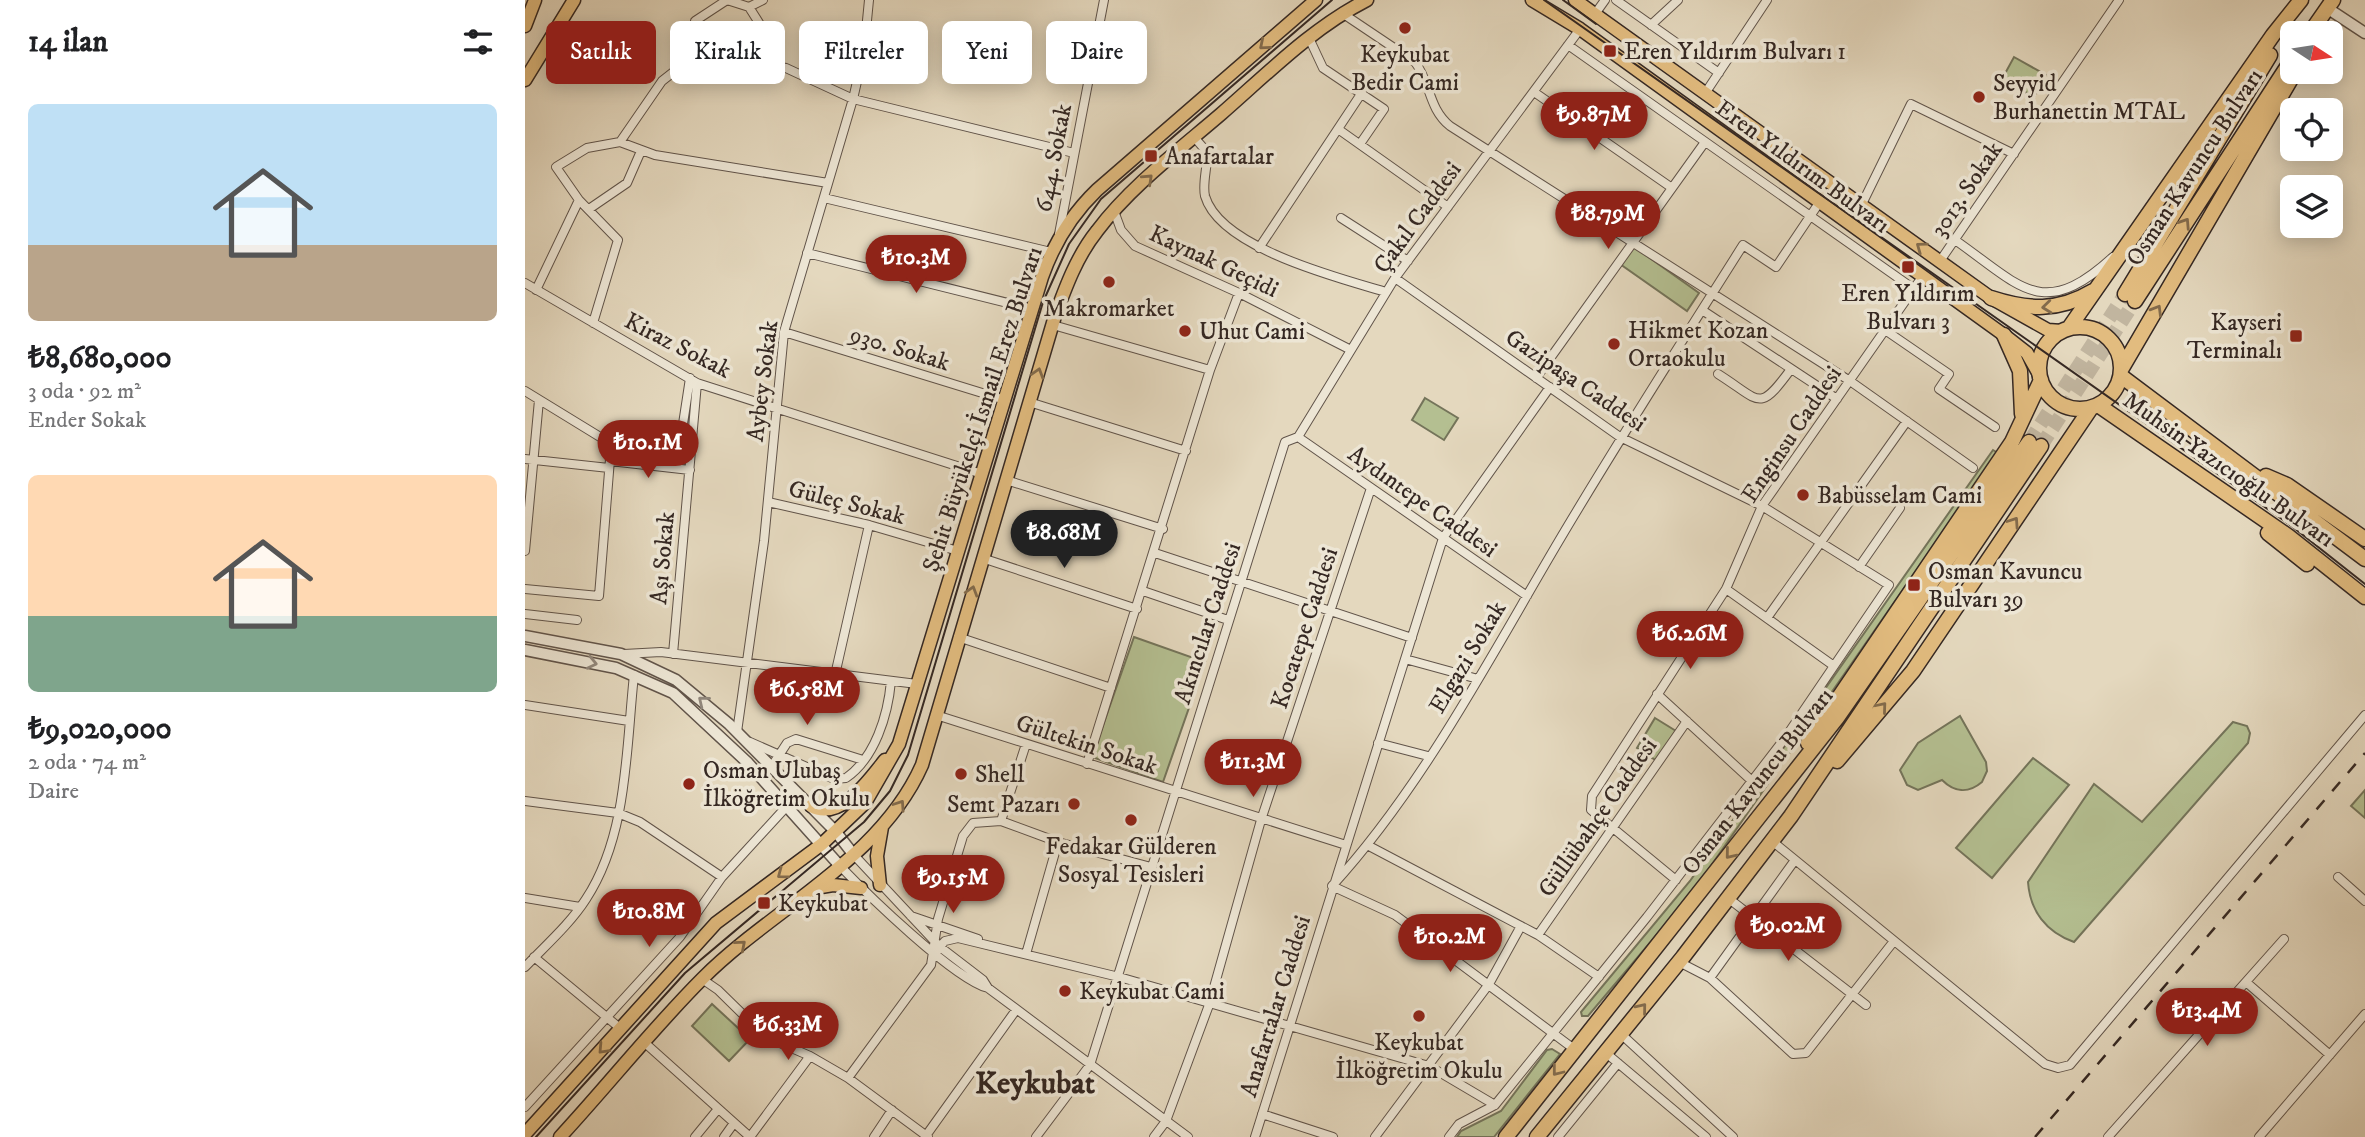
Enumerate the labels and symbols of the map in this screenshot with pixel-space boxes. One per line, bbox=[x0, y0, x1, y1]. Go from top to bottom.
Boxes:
marker: Keykubat Bedir Cami bbox=[1397, 20, 1413, 36]
north arrow bbox=[2280, 21, 2343, 84]
one-way arrow bbox=[1260, 37, 1273, 49]
place label: Eren Yıldırım Bulvarı 1 bbox=[1624, 37, 1846, 67]
place label: Keykubat Bedir Cami bbox=[1351, 40, 1459, 98]
marker: Eren Yıldırım Bulvarı 1 bbox=[1602, 43, 1618, 59]
street label: Osman Kavuncu Bulvarı bbox=[2120, 63, 2270, 272]
place label: Seyyid Burhanettin MTAL bbox=[1993, 69, 2185, 127]
marker: Seyyid Burhanettin MTAL bbox=[1971, 89, 1987, 105]
pin: ₺9.87M bbox=[1537, 92, 1651, 152]
street label: Eren Yıldırım Bulvarı bbox=[1709, 93, 1895, 240]
street label: 644. Sokak bbox=[1029, 101, 1079, 215]
street label: 3013. Sokak bbox=[1924, 136, 2010, 243]
place label: Anafartalar bbox=[1165, 142, 1274, 172]
marker: Anafartalar bbox=[1143, 148, 1159, 164]
street label: Çakıl Caddesi bbox=[1367, 156, 1468, 279]
one-way arrow bbox=[1140, 175, 1153, 188]
pin: ₺8.79M bbox=[1551, 191, 1665, 251]
one-way arrow bbox=[2177, 217, 2190, 230]
street label: Kaynak Geçidi bbox=[1144, 219, 1283, 305]
pin: ₺10.3M bbox=[859, 236, 973, 295]
street label: Şehit Büyükelçi İsmail Erez Bulvarı bbox=[915, 243, 1050, 576]
one-way arrow bbox=[1916, 243, 1929, 255]
marker: Eren Yıldırım Bulvarı 3 bbox=[1900, 259, 1916, 275]
marker: Makromarket bbox=[1101, 274, 1117, 290]
place label: Eren Yıldırım Bulvarı 3 bbox=[1841, 279, 1975, 337]
place label: Makromarket bbox=[1044, 294, 1175, 324]
one-way arrow bbox=[2041, 299, 2052, 314]
one-way arrow bbox=[2149, 304, 2162, 317]
street label: Kiraz Sokak bbox=[619, 306, 736, 386]
place label: Kayseri Terminalı bbox=[2187, 308, 2282, 366]
place label: Hikmet Kozan Ortaokulu bbox=[1628, 316, 1769, 374]
place label: Uhut Cami bbox=[1199, 317, 1305, 347]
street label: Aybey Sokak bbox=[741, 319, 785, 444]
street label: 930. Sokak bbox=[845, 319, 953, 378]
marker: Uhut Cami bbox=[1177, 323, 1193, 339]
street label: Gazipaşa Caddesi bbox=[1499, 323, 1652, 439]
marker: Kayseri Terminalı bbox=[2288, 328, 2304, 344]
marker: Hikmet Kozan Ortaokulu bbox=[1606, 336, 1622, 352]
street label: Enginsu Caddesi bbox=[1735, 360, 1849, 509]
one-way arrow bbox=[1030, 367, 1044, 380]
street label: Muhsin Yazıcıoğlu Bulvarı bbox=[2117, 385, 2340, 554]
pin: ₺10.1M bbox=[591, 420, 705, 480]
street label: Aydıntepe Caddesi bbox=[1342, 439, 1503, 564]
street label: Güleç Sokak bbox=[785, 474, 908, 532]
place label: Babüsselam Cami bbox=[1817, 481, 1982, 511]
marker: Babüsselam Cami bbox=[1795, 487, 1811, 503]
street label: Aşı Sokak bbox=[644, 510, 682, 606]
pin: ₺8.68M bbox=[1007, 510, 1121, 570]
one-way arrow bbox=[2006, 517, 2018, 530]
street label: Akıncılar Caddesi bbox=[1168, 539, 1248, 708]
street label: Kocatepe Caddesi bbox=[1265, 544, 1345, 713]
place label: Osman Kavuncu Bulvarı 39 bbox=[1928, 557, 2082, 615]
marker: Osman Kavuncu Bulvarı 39 bbox=[1906, 577, 1922, 593]
one-way arrow bbox=[964, 585, 979, 597]
street label: Elgazi Sokak bbox=[1423, 596, 1513, 719]
pin: ₺6.26M bbox=[1633, 612, 1747, 671]
one-way arrow bbox=[586, 654, 598, 669]
pin: ₺6.58M bbox=[750, 668, 864, 727]
street label: Osman Kavuncu Bulvarı bbox=[1675, 682, 1840, 881]
one-way arrow bbox=[698, 696, 710, 709]
one-way arrow bbox=[1874, 703, 1886, 716]
street label: Gültekin Sokak bbox=[1012, 708, 1161, 782]
street label: Güllübahçe Caddesi bbox=[1532, 732, 1664, 903]
pin: ₺11.3M bbox=[1196, 740, 1310, 799]
place label: Osman Ulubaş İlköğretim Okulu bbox=[703, 756, 870, 814]
place label: Shell bbox=[975, 760, 1025, 790]
marker: Shell bbox=[953, 766, 969, 782]
marker: Osman Ulubaş İlköğretim Okulu bbox=[681, 776, 697, 792]
place label: Semt Pazarı bbox=[947, 790, 1060, 820]
marker: Semt Pazarı bbox=[1066, 796, 1082, 812]
one-way arrow bbox=[892, 800, 904, 813]
marker: Fedakar Gülderen Sosyal Tesisleri bbox=[1123, 812, 1139, 828]
place label: Fedakar Gülderen Sosyal Tesisleri bbox=[1045, 832, 1217, 890]
one-way arrow bbox=[1725, 847, 1738, 859]
pin: ₺9.15M bbox=[896, 856, 1010, 915]
one-way arrow bbox=[777, 866, 790, 878]
place label: Keykubat bbox=[778, 889, 868, 919]
pin: ₺10.8M bbox=[592, 890, 706, 949]
marker: Keykubat bbox=[756, 895, 772, 911]
pin: ₺9.02M bbox=[1731, 904, 1845, 963]
street label: Anafartalar Caddesi bbox=[1234, 912, 1318, 1101]
pin: ₺10.2M bbox=[1393, 914, 1507, 974]
one-way arrow bbox=[733, 941, 746, 953]
place label: Keykubat Cami bbox=[1079, 977, 1225, 1007]
marker: Keykubat Cami bbox=[1057, 983, 1073, 999]
pin: ₺13.4M bbox=[2150, 988, 2264, 1048]
pin: ₺6.33M bbox=[731, 1002, 845, 1062]
one-way arrow bbox=[1634, 1004, 1646, 1017]
marker: Keykubat İlköğretim Okulu bbox=[1411, 1008, 1427, 1024]
place label: Keykubat İlköğretim Okulu bbox=[1336, 1028, 1502, 1086]
one-way arrow bbox=[598, 1041, 611, 1054]
one-way arrow bbox=[1553, 1063, 1566, 1075]
district label: Keykubat bbox=[975, 1064, 1096, 1104]

